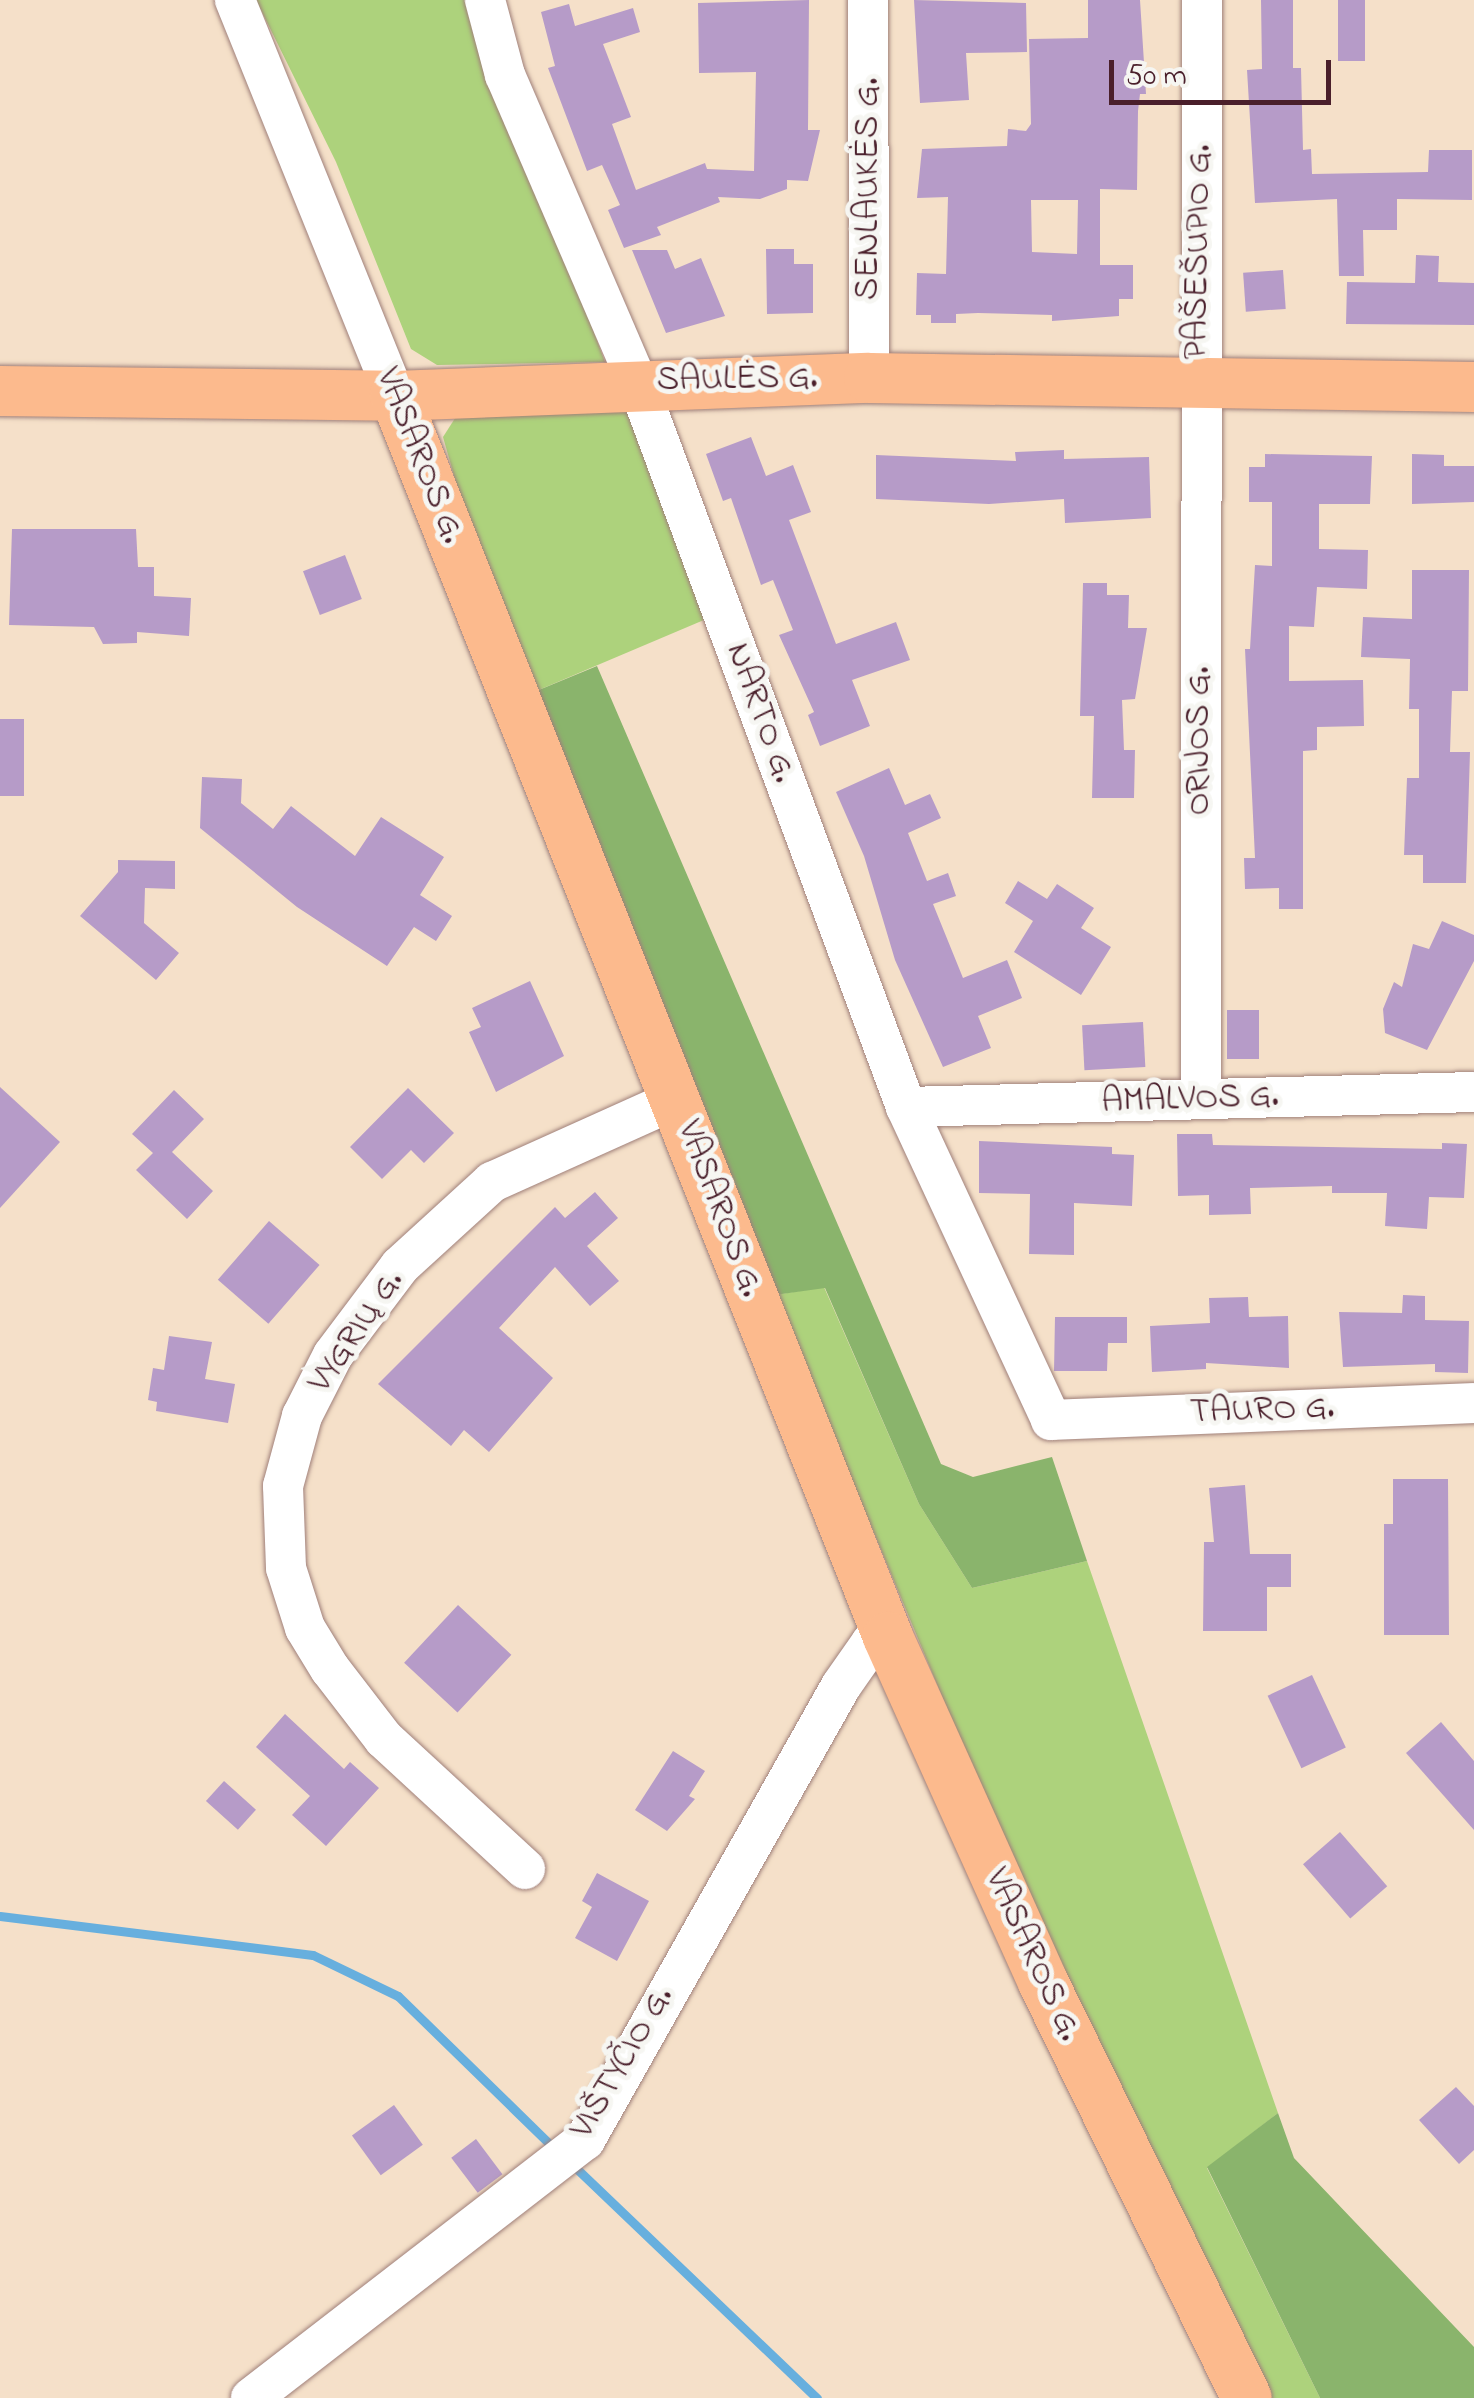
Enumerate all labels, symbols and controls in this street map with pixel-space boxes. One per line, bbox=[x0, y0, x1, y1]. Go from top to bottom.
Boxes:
scale bar bbox=[1114, 40, 1336, 102]
text: 50 m bbox=[1126, 55, 1187, 99]
street label: SENLAUKĖS G. bbox=[848, 78, 890, 300]
street label: PAŠEŠUPIO G. bbox=[1176, 144, 1222, 360]
street label: SAULĖS G. bbox=[656, 358, 818, 402]
street label: VASAROS G. bbox=[365, 362, 473, 550]
street label: NARTO G. bbox=[715, 637, 805, 789]
street label: ORIJOS G. bbox=[1179, 667, 1221, 815]
street label: AMALVOS G. bbox=[1101, 1076, 1279, 1124]
street label: VASAROS G. bbox=[666, 1115, 772, 1303]
street label: VYGRIŲ G. bbox=[301, 1262, 413, 1402]
street label: TAURO G. bbox=[1189, 1387, 1335, 1435]
street label: VASAROS G. bbox=[974, 1862, 1090, 2048]
street label: VIŠTYČIO G. bbox=[563, 1979, 683, 2147]

